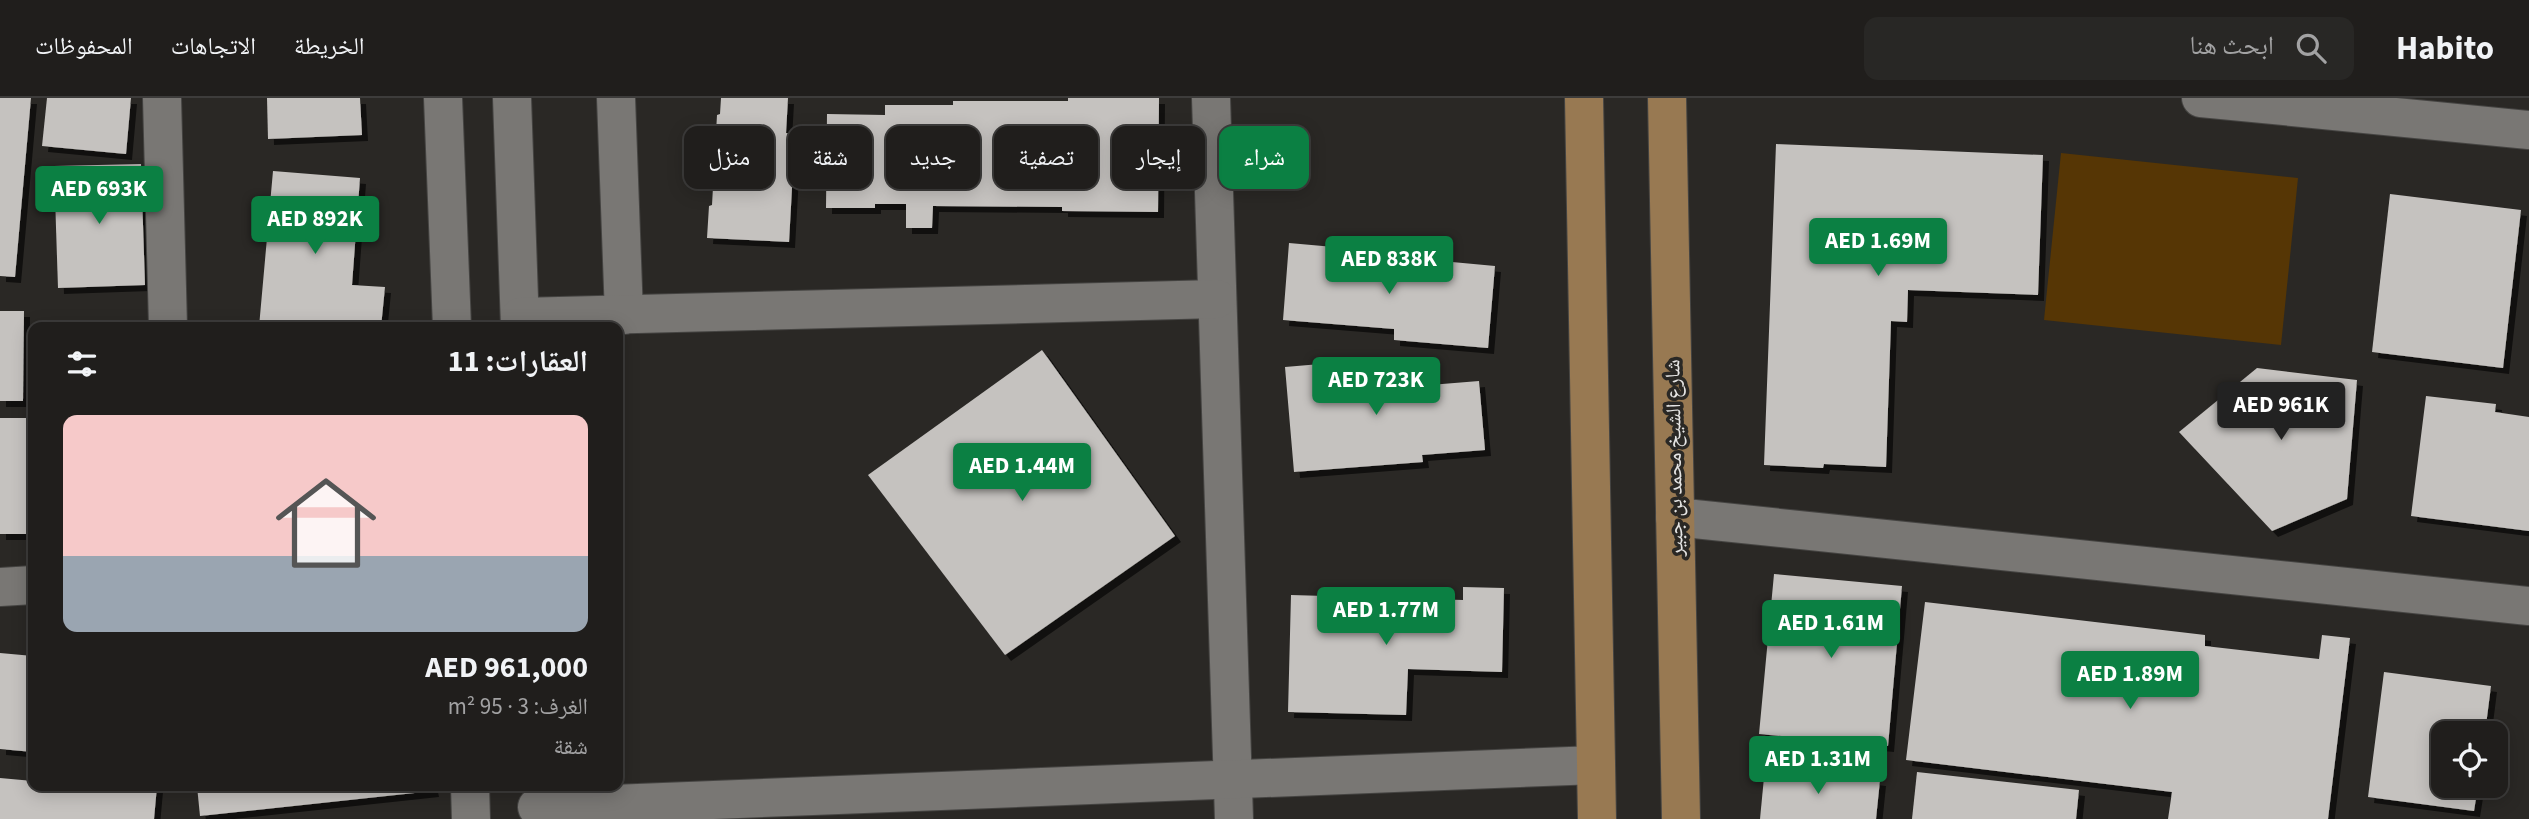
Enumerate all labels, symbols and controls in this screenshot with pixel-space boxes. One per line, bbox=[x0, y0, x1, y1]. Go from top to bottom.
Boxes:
search box bbox=[1864, 17, 2354, 80]
text: Habito bbox=[2396, 25, 2494, 72]
text: ابحث هنا bbox=[2190, 27, 2274, 64]
text: المحفوظات bbox=[35, 29, 133, 64]
text: الاتجاهات bbox=[171, 29, 256, 64]
text: الخريطة bbox=[294, 29, 365, 64]
icon: search bbox=[2292, 29, 2330, 67]
chip: منزل bbox=[684, 126, 774, 189]
chip: شقة bbox=[788, 126, 872, 189]
chip: جديد bbox=[886, 126, 980, 189]
chip: تصفية bbox=[994, 126, 1098, 189]
chip: إيجار bbox=[1112, 126, 1205, 189]
chip: شراء bbox=[1219, 126, 1309, 189]
pin: AED 693K bbox=[27, 166, 171, 226]
text: AED 693K bbox=[51, 172, 147, 205]
pin: AED 892K bbox=[243, 197, 387, 256]
text: AED 892K bbox=[267, 202, 363, 235]
pin: AED 1.69M bbox=[1798, 218, 1958, 278]
text: AED 1.69M bbox=[1825, 224, 1931, 257]
pin: AED 838K bbox=[1317, 236, 1461, 296]
text: AED 838K bbox=[1341, 242, 1437, 275]
text: العقارات: 11 bbox=[448, 340, 588, 383]
icon: filters bbox=[63, 345, 101, 383]
pin: AED 723K bbox=[1304, 358, 1448, 417]
street label: شارع الشيخ محمد بن جبير bbox=[1657, 359, 1691, 558]
text: AED 723K bbox=[1328, 363, 1424, 396]
pin: AED 961K bbox=[2209, 382, 2353, 442]
text: AED 961K bbox=[2233, 388, 2329, 421]
pin: AED 1.44M bbox=[942, 444, 1102, 503]
text: AED 1.44M bbox=[969, 449, 1075, 482]
icon: home bbox=[263, 460, 389, 586]
pin: AED 1.77M bbox=[1306, 588, 1466, 647]
text: AED 1.77M bbox=[1333, 593, 1439, 626]
pin: AED 1.61M bbox=[1751, 601, 1911, 660]
text: AED 1.61M bbox=[1778, 606, 1884, 639]
text: AED 961,000 bbox=[425, 646, 588, 689]
pin: AED 1.89M bbox=[2050, 652, 2210, 711]
text: AED 1.89M bbox=[2077, 657, 2183, 690]
text: الغرف: 3 · 95 m² bbox=[448, 690, 588, 723]
map controls bbox=[2431, 721, 2508, 798]
button: locate bbox=[2431, 721, 2508, 798]
text: شقة bbox=[554, 730, 588, 763]
pin: AED 1.31M bbox=[1738, 736, 1898, 796]
text: AED 1.31M bbox=[1765, 742, 1871, 775]

